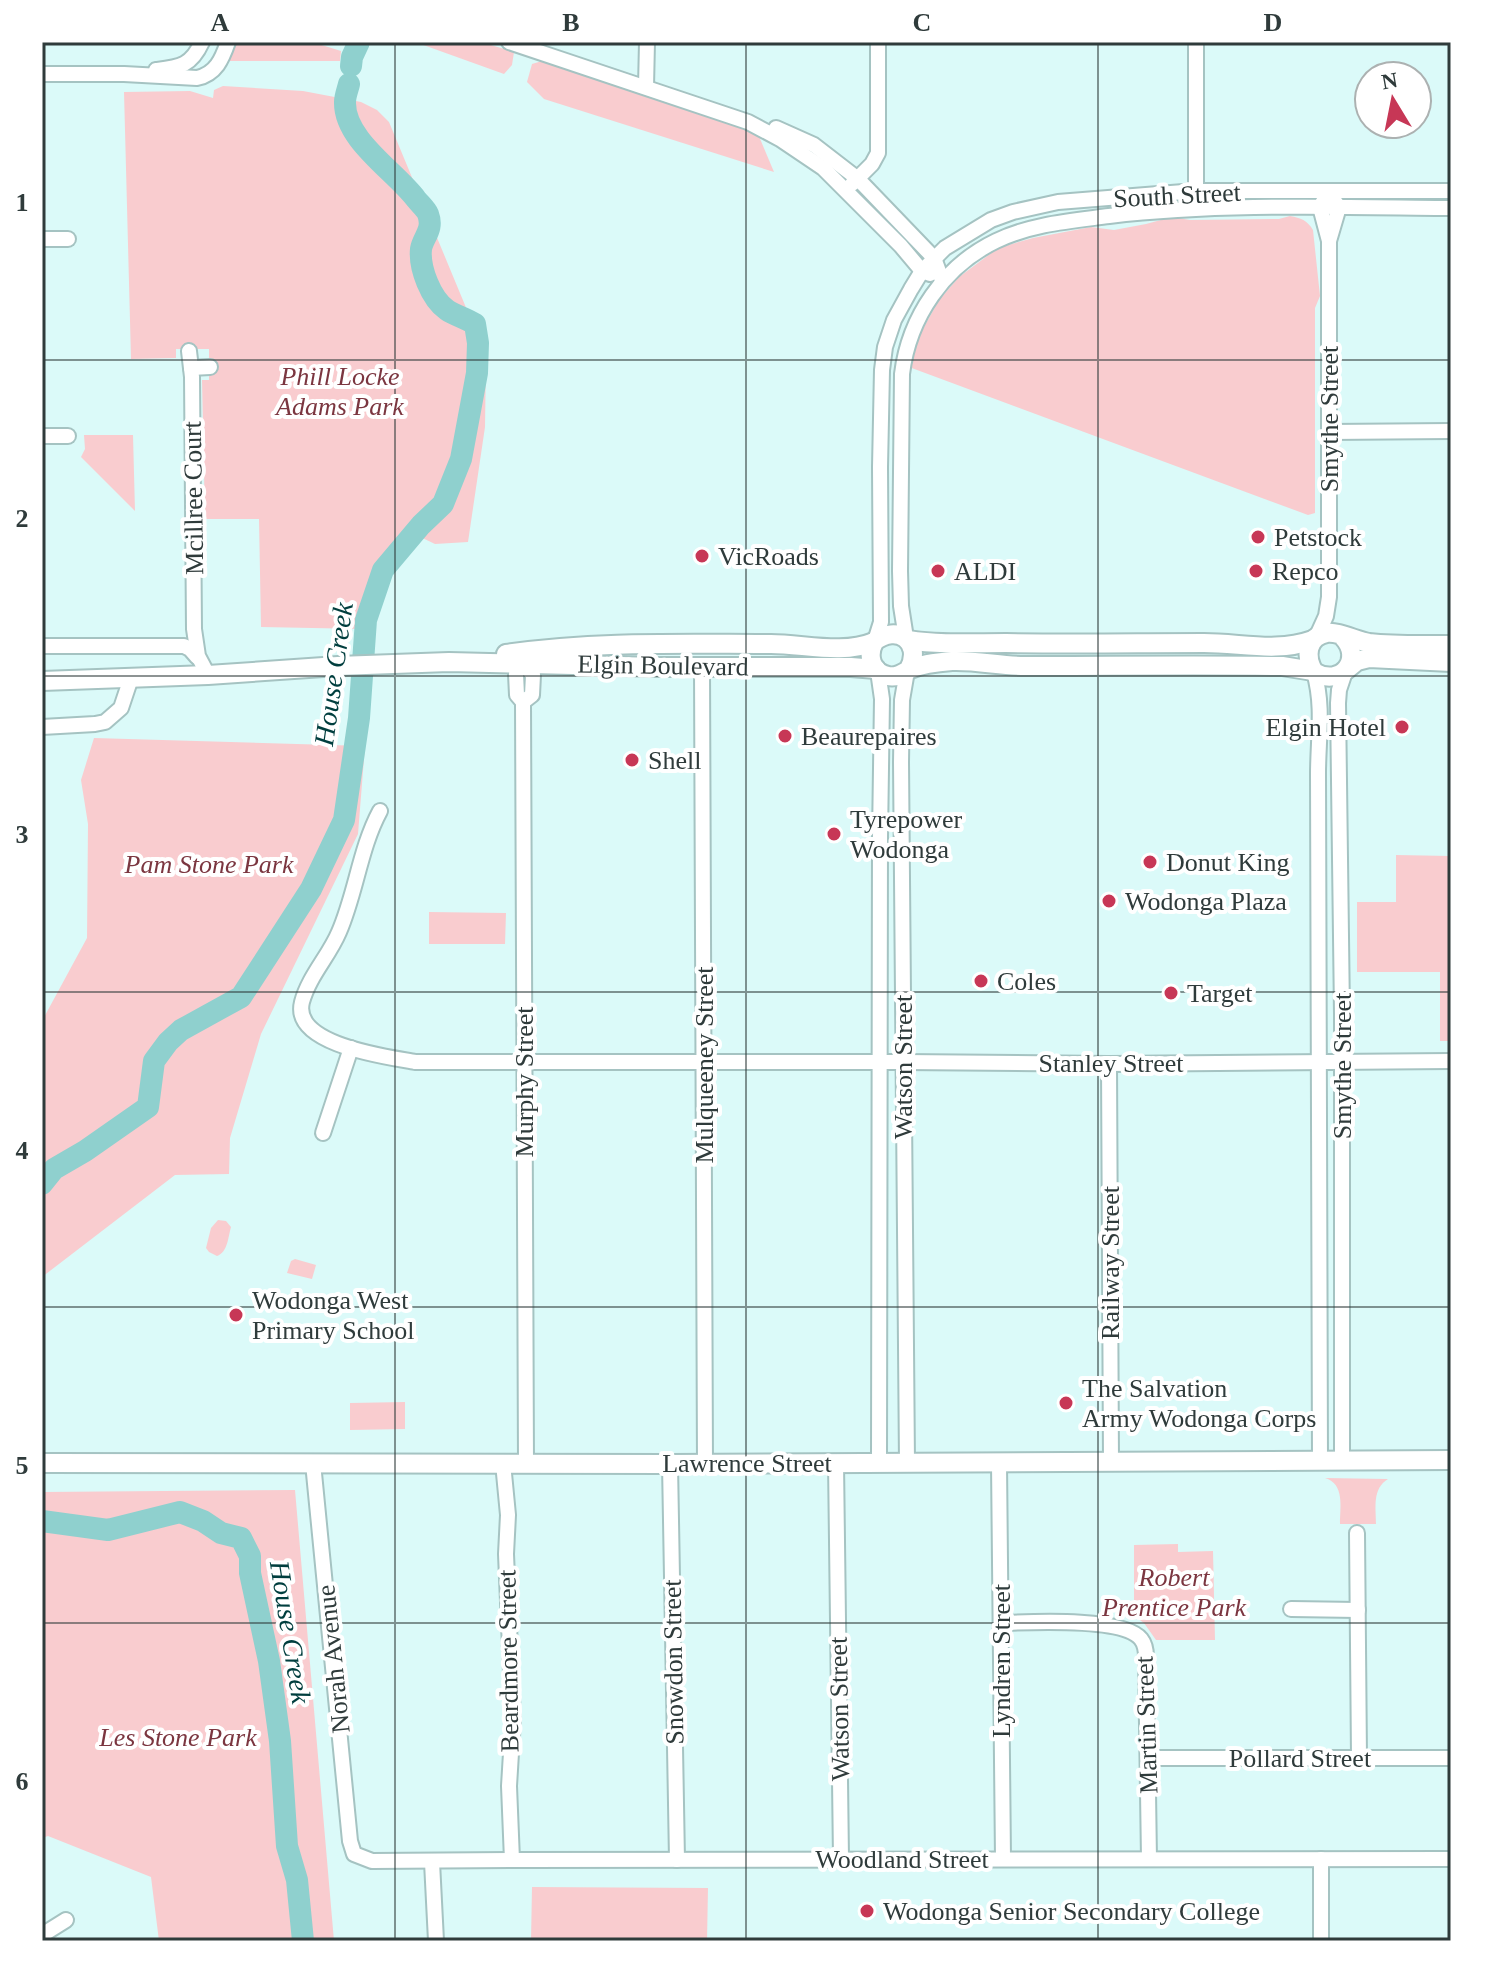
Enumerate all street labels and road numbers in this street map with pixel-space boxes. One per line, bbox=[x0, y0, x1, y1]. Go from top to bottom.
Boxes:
street label: South Street bbox=[1112, 178, 1242, 213]
street label: Smythe Street bbox=[1315, 345, 1344, 492]
street label: Mcillree Court bbox=[178, 420, 209, 575]
street label: Elgin Boulevard bbox=[577, 650, 749, 681]
street label: Mulqueeney Street bbox=[690, 966, 719, 1164]
street label: Smythe Street bbox=[1328, 992, 1357, 1139]
street label: Watson Street bbox=[889, 994, 918, 1139]
street label: Murphy Street bbox=[510, 1006, 539, 1157]
street label: Stanley Street bbox=[1038, 1049, 1184, 1078]
street label: Railway Street bbox=[1096, 1185, 1125, 1340]
street label: Lawrence Street bbox=[662, 1449, 833, 1478]
street label: Beardmore Street bbox=[492, 1569, 525, 1753]
street label: Snowdon Street bbox=[658, 1578, 689, 1745]
street label: Norah Avenue bbox=[311, 1583, 356, 1735]
street label: Lyndren Street bbox=[987, 1583, 1016, 1738]
street label: Watson Street bbox=[824, 1636, 855, 1781]
street label: Martin Street bbox=[1130, 1655, 1163, 1794]
street label: Pollard Street bbox=[1229, 1744, 1372, 1773]
street label: Woodland Street bbox=[815, 1845, 989, 1874]

